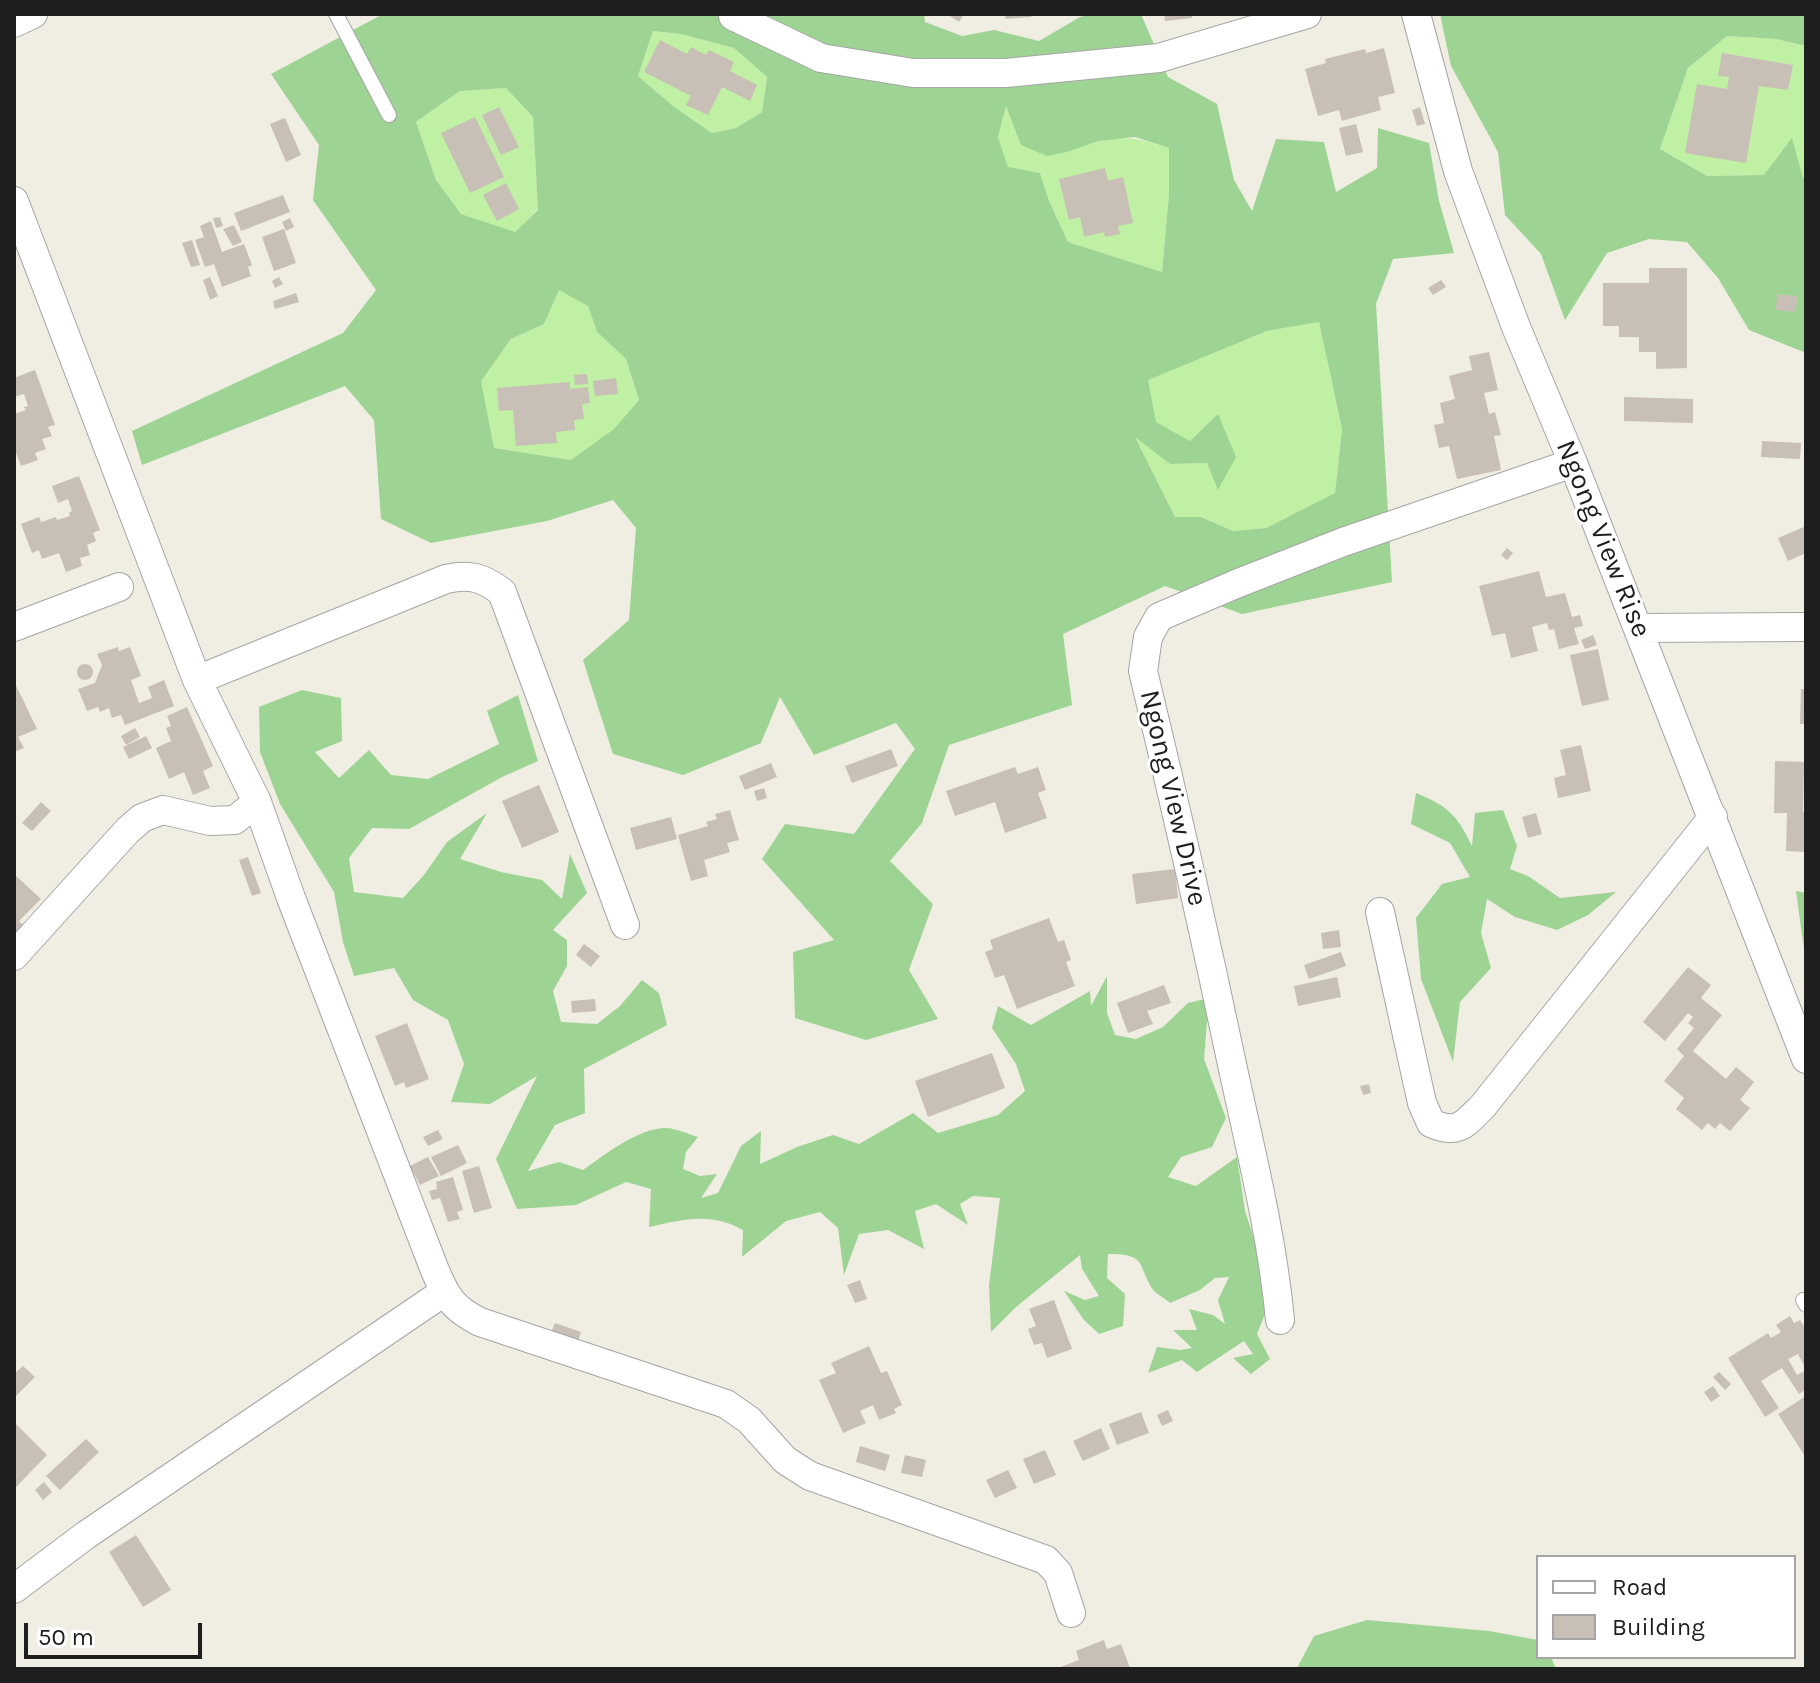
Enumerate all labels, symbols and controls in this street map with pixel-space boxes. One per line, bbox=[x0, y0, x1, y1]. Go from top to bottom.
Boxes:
street label: Ngong View Rise bbox=[1548, 436, 1658, 642]
street label: Ngong View Drive bbox=[1132, 687, 1214, 909]
legend bbox=[1536, 1555, 1796, 1659]
text: Road bbox=[1612, 1573, 1667, 1601]
scale bar bbox=[28, 1607, 206, 1657]
text: Building bbox=[1612, 1613, 1705, 1641]
text: 50 m bbox=[38, 1623, 94, 1651]

